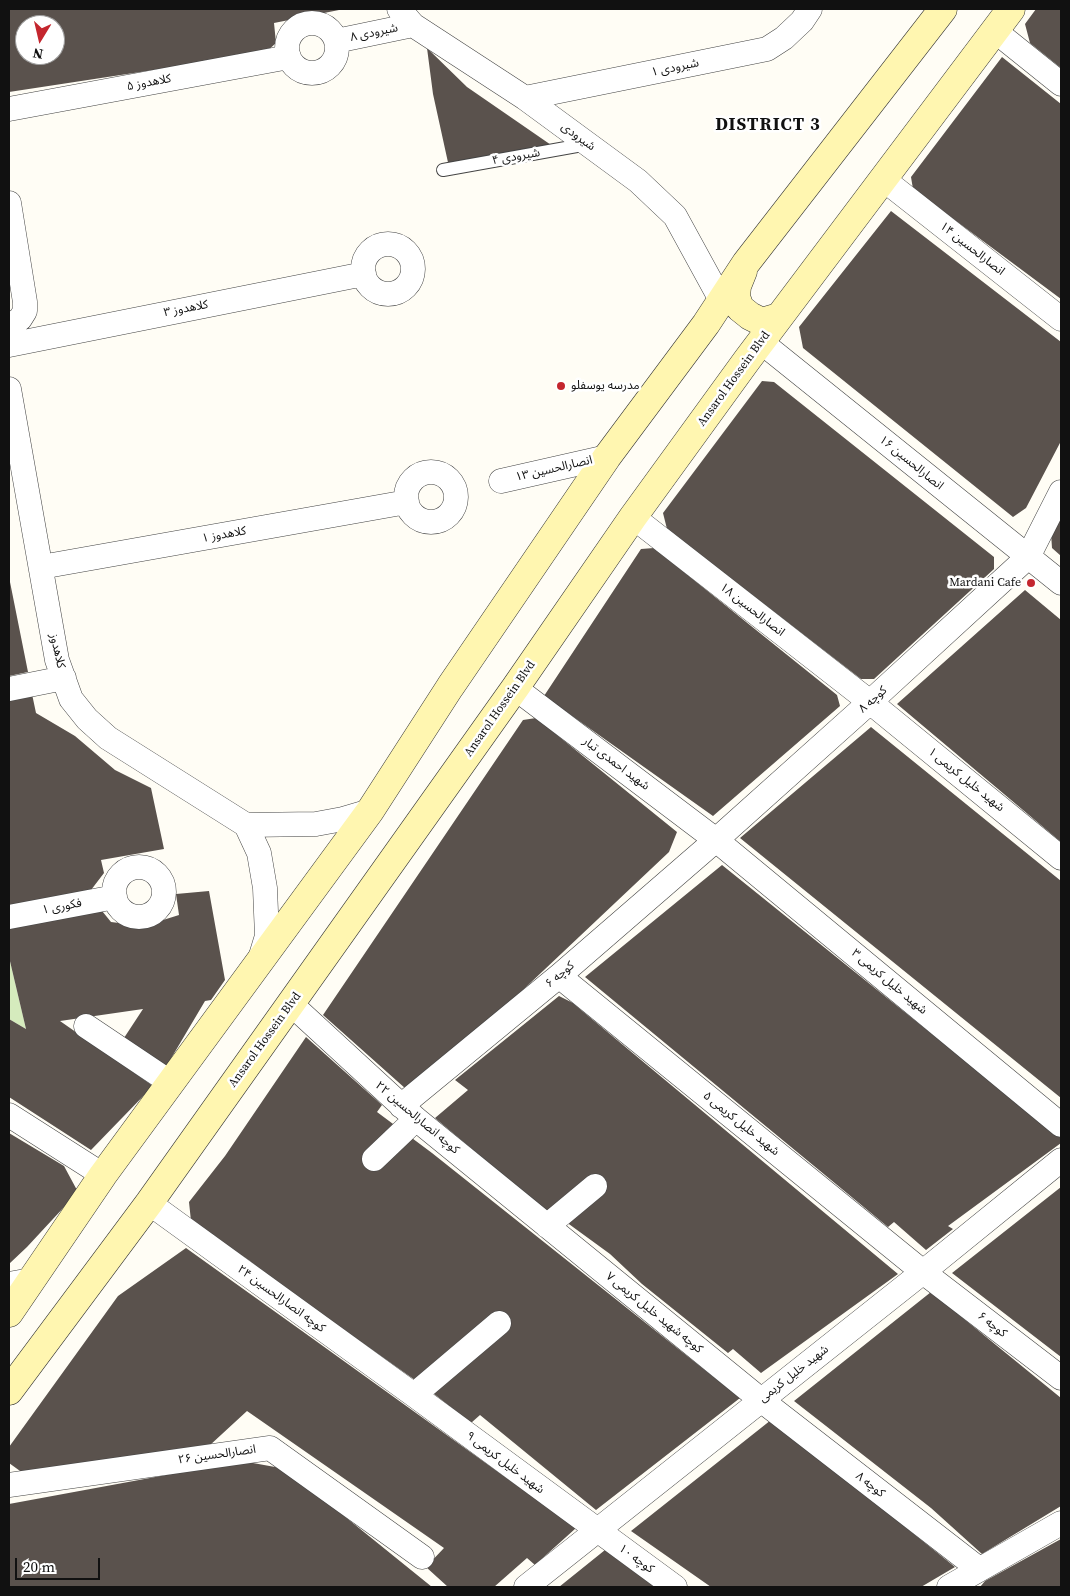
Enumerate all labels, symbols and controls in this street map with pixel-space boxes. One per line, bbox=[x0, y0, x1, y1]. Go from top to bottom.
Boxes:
north arrow bbox=[15, 15, 65, 65]
street label: شیرودی ۸ bbox=[349, 21, 399, 45]
text: N bbox=[31, 43, 44, 65]
street label: شیرودی ۱ bbox=[650, 56, 700, 80]
street label: کلاهدوز ۵ bbox=[126, 72, 172, 94]
district label: DISTRICT 3 bbox=[714, 114, 822, 136]
street label: شیرودی bbox=[558, 120, 598, 154]
street label: شیرودی ۴ bbox=[491, 146, 541, 168]
street label: انصارالحسین ۱۴ bbox=[937, 219, 1007, 279]
street label: کلاهدوز ۳ bbox=[163, 298, 209, 320]
street label: Ansarol Hossein Blvd bbox=[695, 329, 773, 429]
place label: مدرسه یوسفلو bbox=[571, 379, 640, 393]
marker: مدرسه یوسفلو bbox=[555, 380, 567, 392]
street label: انصارالحسین ۱۶ bbox=[876, 433, 946, 493]
street label: انصارالحسین ۱۳ bbox=[514, 453, 594, 485]
street label: کلاهدوز ۱ bbox=[201, 524, 247, 546]
place label: Mardani Cafe bbox=[949, 576, 1021, 590]
marker: Mardani Cafe bbox=[1025, 577, 1037, 589]
street label: انصارالحسین ۱۸ bbox=[717, 580, 787, 640]
street label: کلاهدوز bbox=[46, 632, 68, 670]
street label: Ansarol Hossein Blvd bbox=[461, 658, 539, 760]
street label: کوچه ۸ bbox=[856, 684, 890, 716]
street label: شهید احمدی تبار bbox=[580, 734, 652, 794]
street label: شهید خلیل کریمی ۱ bbox=[925, 745, 1007, 815]
street label: فکوری ۱ bbox=[41, 896, 83, 918]
street label: شهید خلیل کریمی ۳ bbox=[848, 946, 930, 1018]
street label: کوچه ۶ bbox=[543, 959, 577, 991]
street label: Ansarol Hossein Blvd bbox=[226, 990, 304, 1090]
street label: کوچه انصارالحسین ۲۲ bbox=[372, 1079, 462, 1157]
street label: شهید خلیل کریمی ۵ bbox=[700, 1089, 782, 1159]
street label: کوچه انصارالحسین ۲۴ bbox=[234, 1262, 328, 1336]
street label: کوچه شهید خلیل کریمی ۷ bbox=[603, 1269, 705, 1357]
street label: کوچه ۶ bbox=[974, 1309, 1010, 1341]
street label: شهید خلیل کریمی bbox=[756, 1342, 832, 1406]
street label: شهید خلیل کریمی ۹ bbox=[463, 1429, 547, 1497]
street label: انصارالحسین ۲۶ bbox=[177, 1442, 257, 1468]
street label: کوچه ۸ bbox=[852, 1469, 888, 1501]
street label: کوچه ۱۰ bbox=[616, 1541, 656, 1577]
scale bar bbox=[18, 1548, 102, 1580]
text: 20 m bbox=[23, 1556, 55, 1577]

